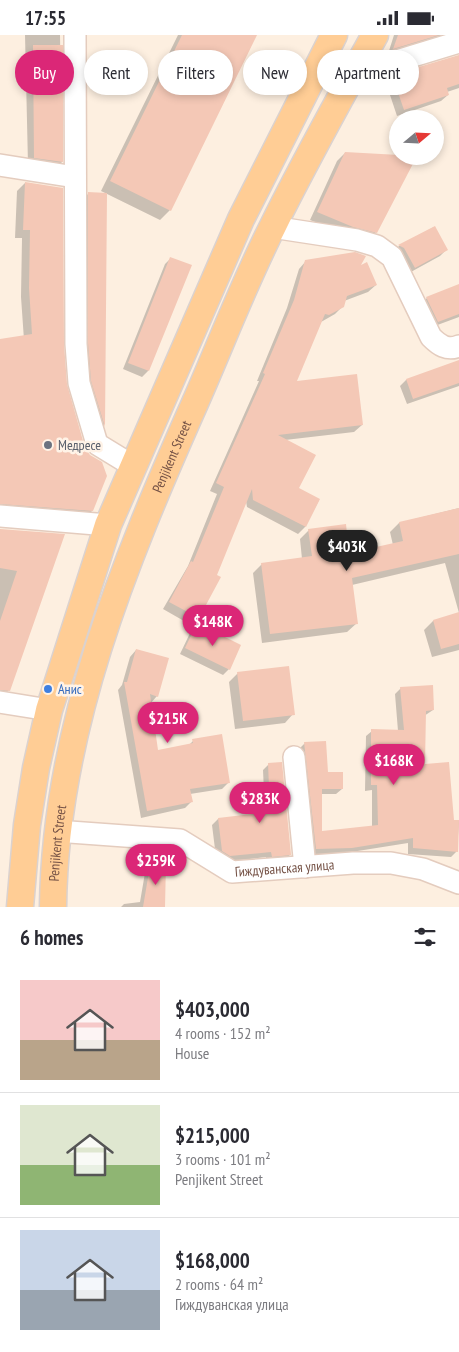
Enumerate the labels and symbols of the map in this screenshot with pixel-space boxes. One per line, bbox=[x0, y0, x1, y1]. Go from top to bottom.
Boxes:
north arrow bbox=[389, 110, 444, 165]
street label: Penjikent Street bbox=[148, 417, 195, 495]
place label: Медресе bbox=[58, 436, 101, 454]
marker: Медресе bbox=[42, 439, 54, 451]
pin: $403K bbox=[312, 529, 382, 572]
pin: $148K bbox=[178, 605, 248, 647]
place label: Анис bbox=[58, 680, 82, 698]
marker: Анис bbox=[42, 683, 54, 695]
pin: $215K bbox=[133, 701, 203, 744]
pin: $168K bbox=[359, 743, 429, 786]
pin: $283K bbox=[225, 781, 295, 824]
street label: Penjikent Street bbox=[45, 803, 70, 882]
pin: $259K bbox=[121, 843, 191, 886]
street label: Гиждуванская улица bbox=[234, 855, 335, 881]

